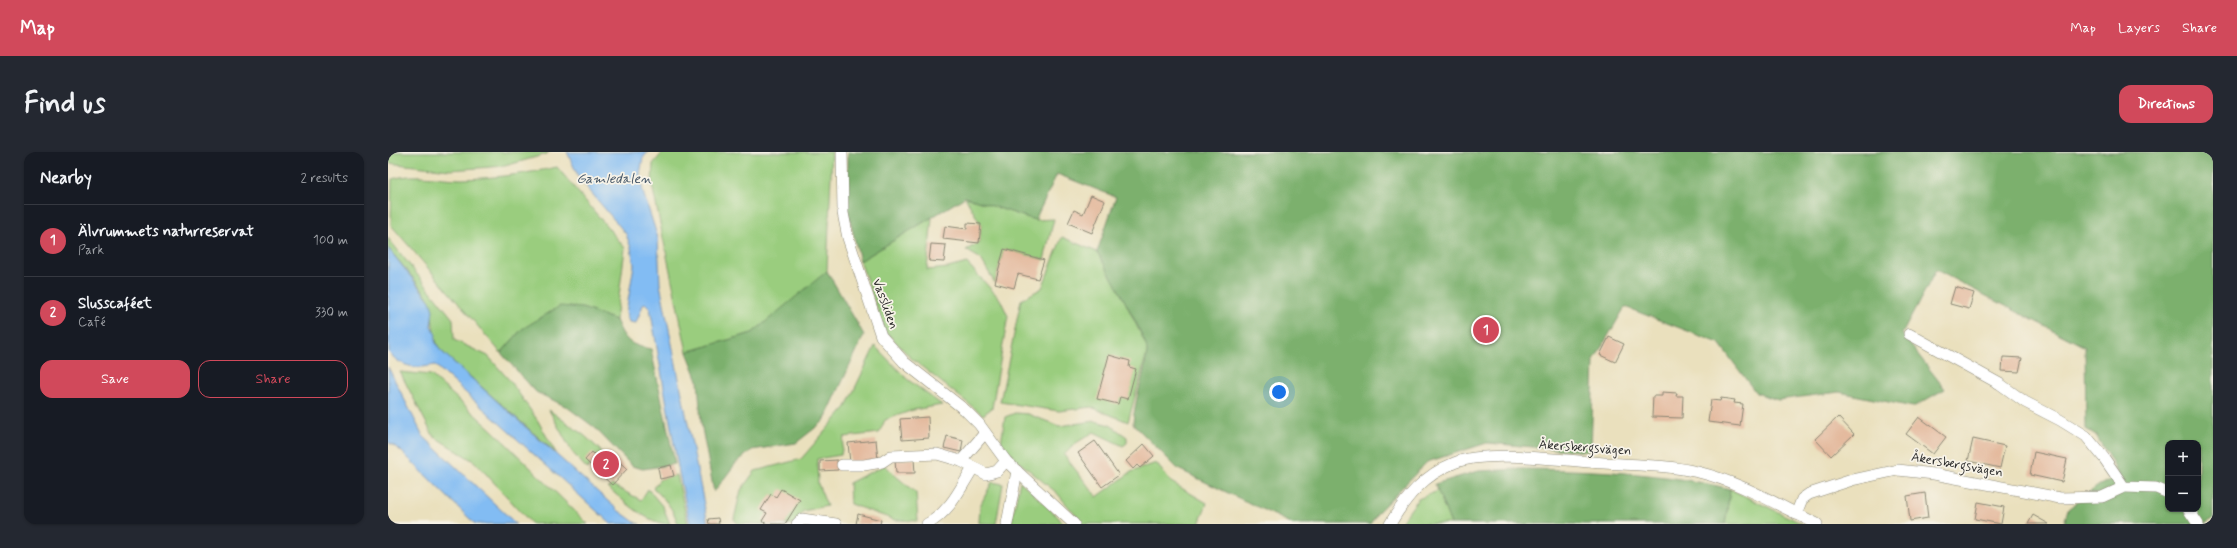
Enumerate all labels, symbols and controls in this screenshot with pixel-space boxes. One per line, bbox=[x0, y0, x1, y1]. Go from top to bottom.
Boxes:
text: Map bbox=[20, 16, 55, 41]
text: Map bbox=[2070, 19, 2096, 37]
text: Layers bbox=[2118, 19, 2160, 37]
text: Share bbox=[2182, 19, 2217, 37]
button: Directions bbox=[2119, 85, 2213, 123]
text: Find us bbox=[24, 86, 105, 123]
text: Nearby bbox=[40, 167, 92, 189]
text: 2 results bbox=[301, 170, 348, 187]
water label: Gamledalen bbox=[577, 170, 651, 188]
text: Älvrummets naturreservat bbox=[78, 222, 254, 242]
text: 1 bbox=[50, 232, 56, 249]
text: 100 m bbox=[313, 232, 348, 249]
text: Park bbox=[78, 242, 104, 259]
street label: Vassliden bbox=[868, 276, 902, 332]
text: Slusscaféet bbox=[78, 294, 152, 314]
text: 2 bbox=[50, 304, 56, 321]
text: 330 m bbox=[315, 304, 348, 321]
text: Café bbox=[78, 314, 105, 331]
pin: 1 bbox=[1473, 315, 1499, 345]
button: Save bbox=[40, 360, 190, 398]
button: Share bbox=[198, 360, 348, 398]
your location bbox=[1269, 382, 1289, 402]
street label: Åkersbergsvägen bbox=[1538, 435, 1632, 462]
map controls bbox=[2165, 440, 2201, 512]
button: + bbox=[2165, 440, 2201, 476]
street label: Åkersbergsvägen bbox=[1909, 448, 2004, 483]
pin: 2 bbox=[593, 449, 619, 479]
button: − bbox=[2165, 476, 2201, 512]

